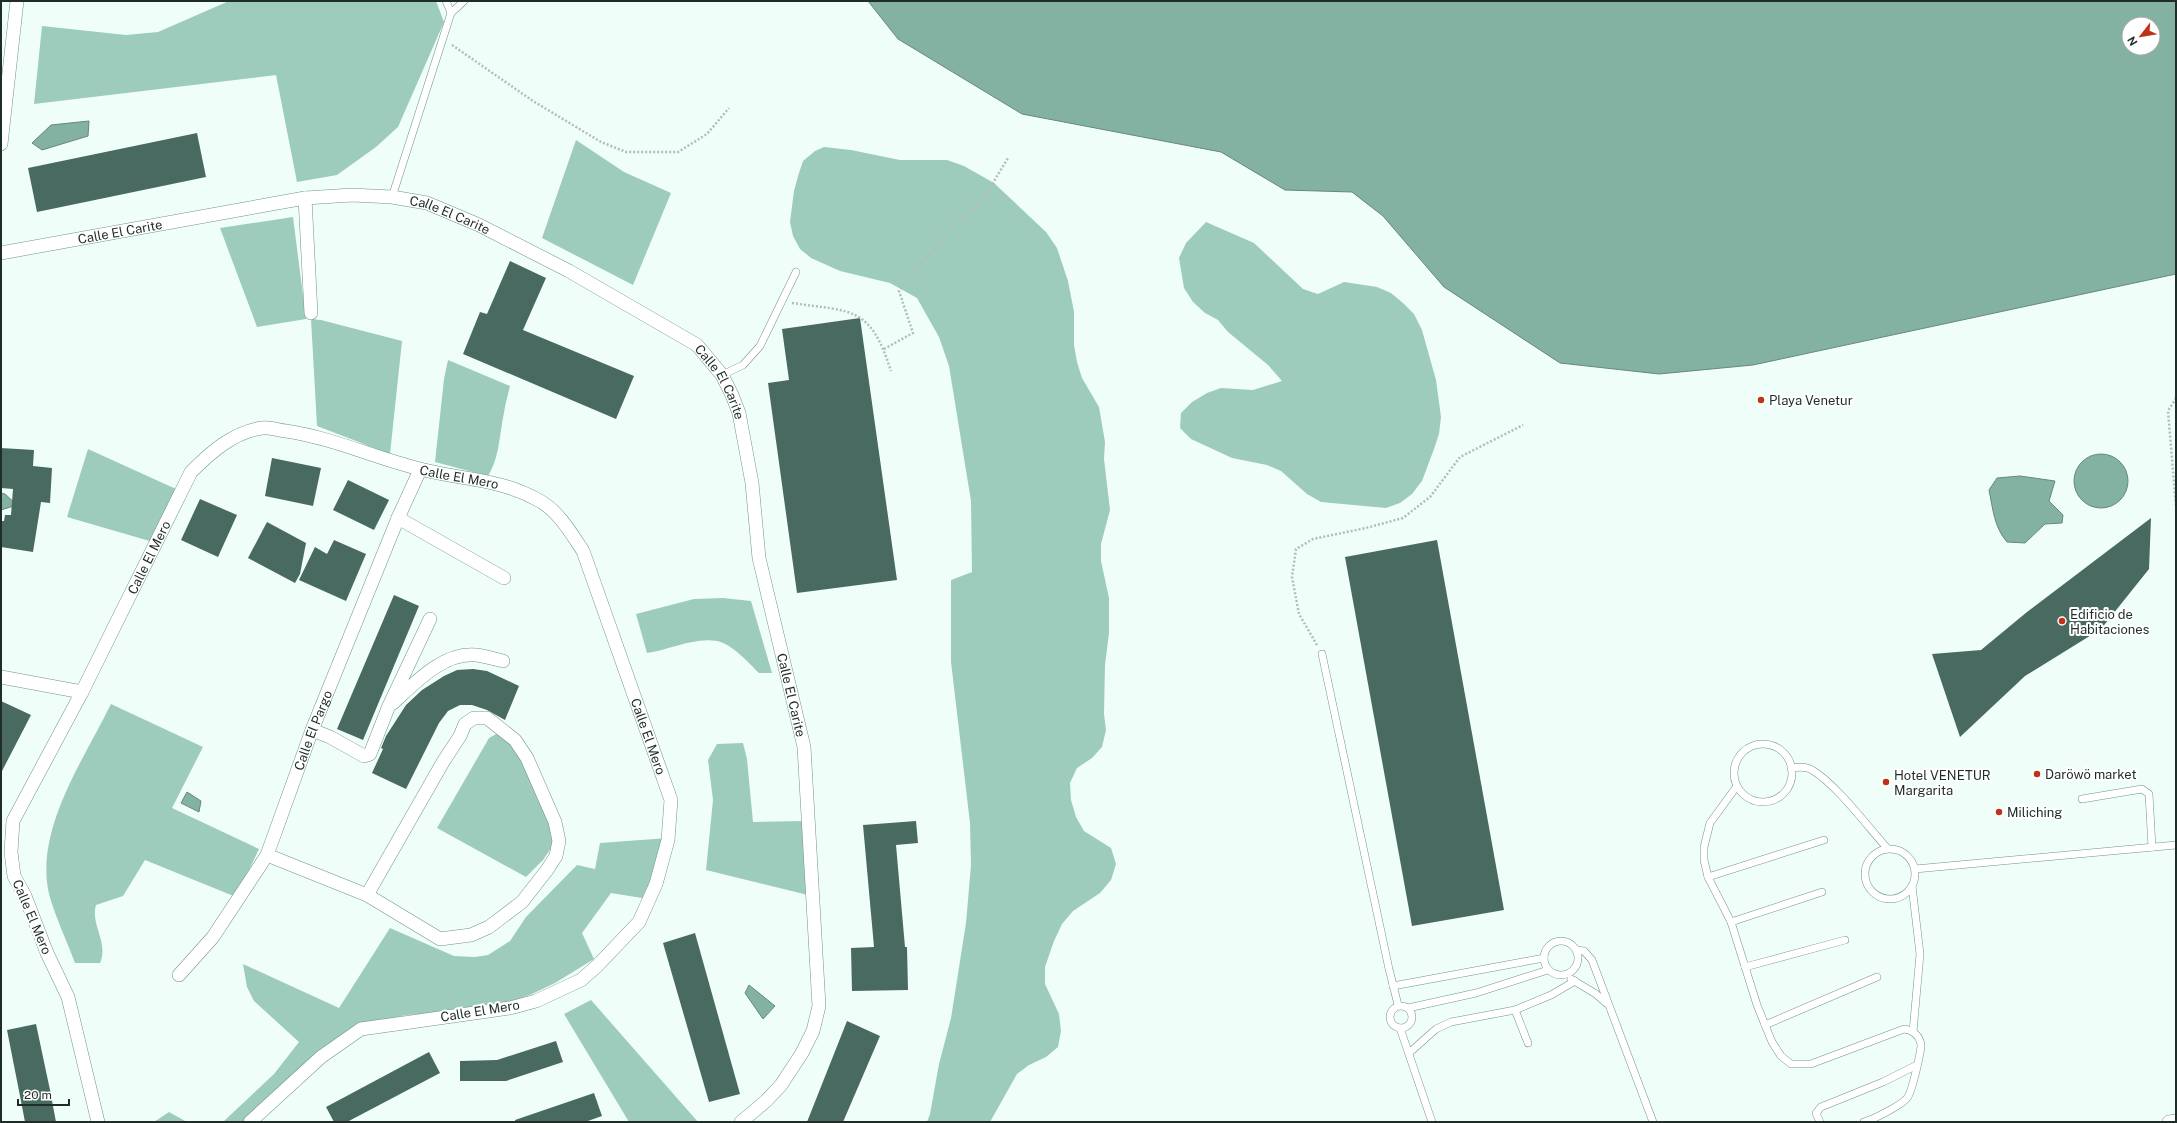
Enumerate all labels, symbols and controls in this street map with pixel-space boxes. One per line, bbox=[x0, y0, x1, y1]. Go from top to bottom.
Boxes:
north arrow bbox=[2121, 16, 2161, 56]
text: N bbox=[2125, 34, 2140, 48]
street label: Calle El Carite bbox=[409, 193, 493, 237]
street label: Calle El Carite bbox=[77, 216, 164, 246]
street label: Calle El Carite bbox=[692, 341, 747, 420]
place label: Playa Venetur bbox=[1769, 393, 1853, 408]
marker: Playa Venetur bbox=[1756, 395, 1766, 405]
street label: Calle El Mero bbox=[418, 462, 500, 492]
street label: Calle El Mero bbox=[124, 518, 173, 597]
place label: Edificio de Habitaciones bbox=[2070, 607, 2149, 637]
marker: Edificio de Habitaciones bbox=[2057, 616, 2067, 626]
street label: Calle El Carite bbox=[774, 652, 809, 738]
street label: Calle El Pargo bbox=[291, 688, 335, 772]
street label: Calle El Mero bbox=[628, 696, 669, 777]
place label: Daröwö market bbox=[2045, 767, 2137, 782]
place label: Hotel VENETUR Margarita bbox=[1894, 768, 1991, 798]
marker: Daröwö market bbox=[2032, 769, 2042, 779]
marker: Hotel VENETUR Margarita bbox=[1881, 777, 1891, 787]
place label: Miliching bbox=[2007, 805, 2062, 820]
marker: Miliching bbox=[1994, 807, 2004, 817]
street label: Calle El Mero bbox=[9, 877, 55, 957]
street label: Calle El Mero bbox=[439, 997, 521, 1025]
scale bar bbox=[18, 1081, 69, 1107]
text: 20 m bbox=[24, 1088, 52, 1102]

